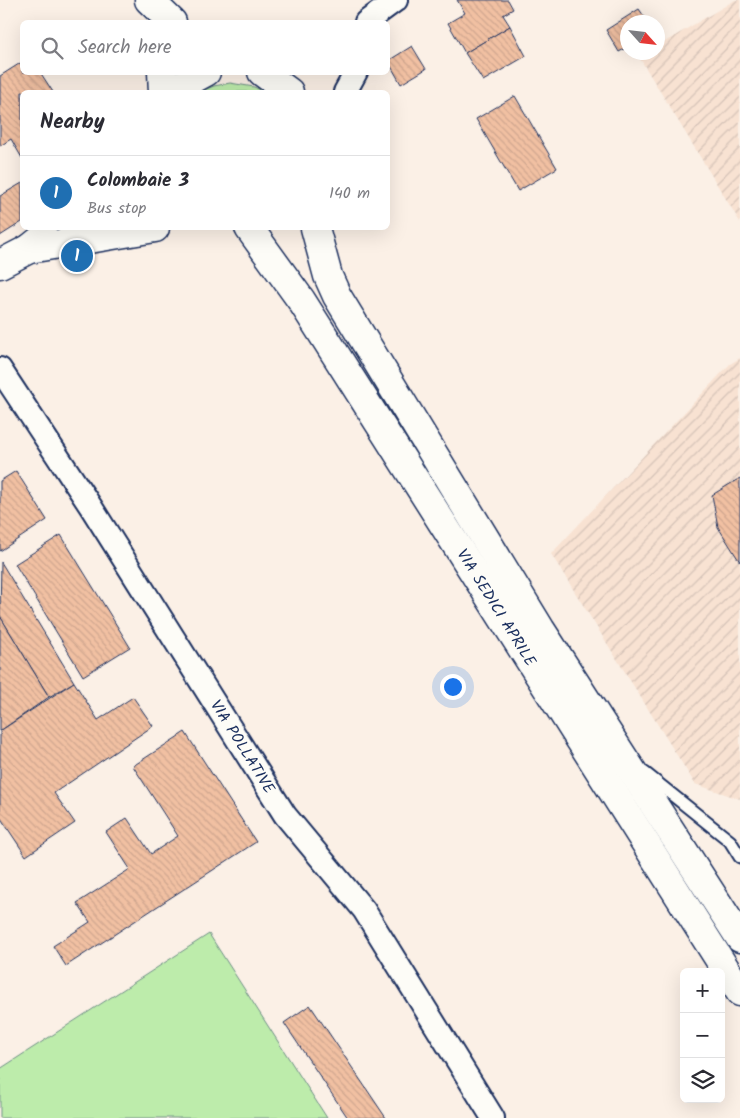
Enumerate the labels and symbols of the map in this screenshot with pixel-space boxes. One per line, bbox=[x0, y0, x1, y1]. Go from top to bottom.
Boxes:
north arrow bbox=[620, 15, 665, 60]
pin: 1 bbox=[61, 237, 93, 275]
street label: VIA SEDICI APRILE bbox=[450, 544, 543, 672]
your location bbox=[440, 674, 466, 700]
street label: VIA POLLATIVE bbox=[203, 695, 281, 799]

